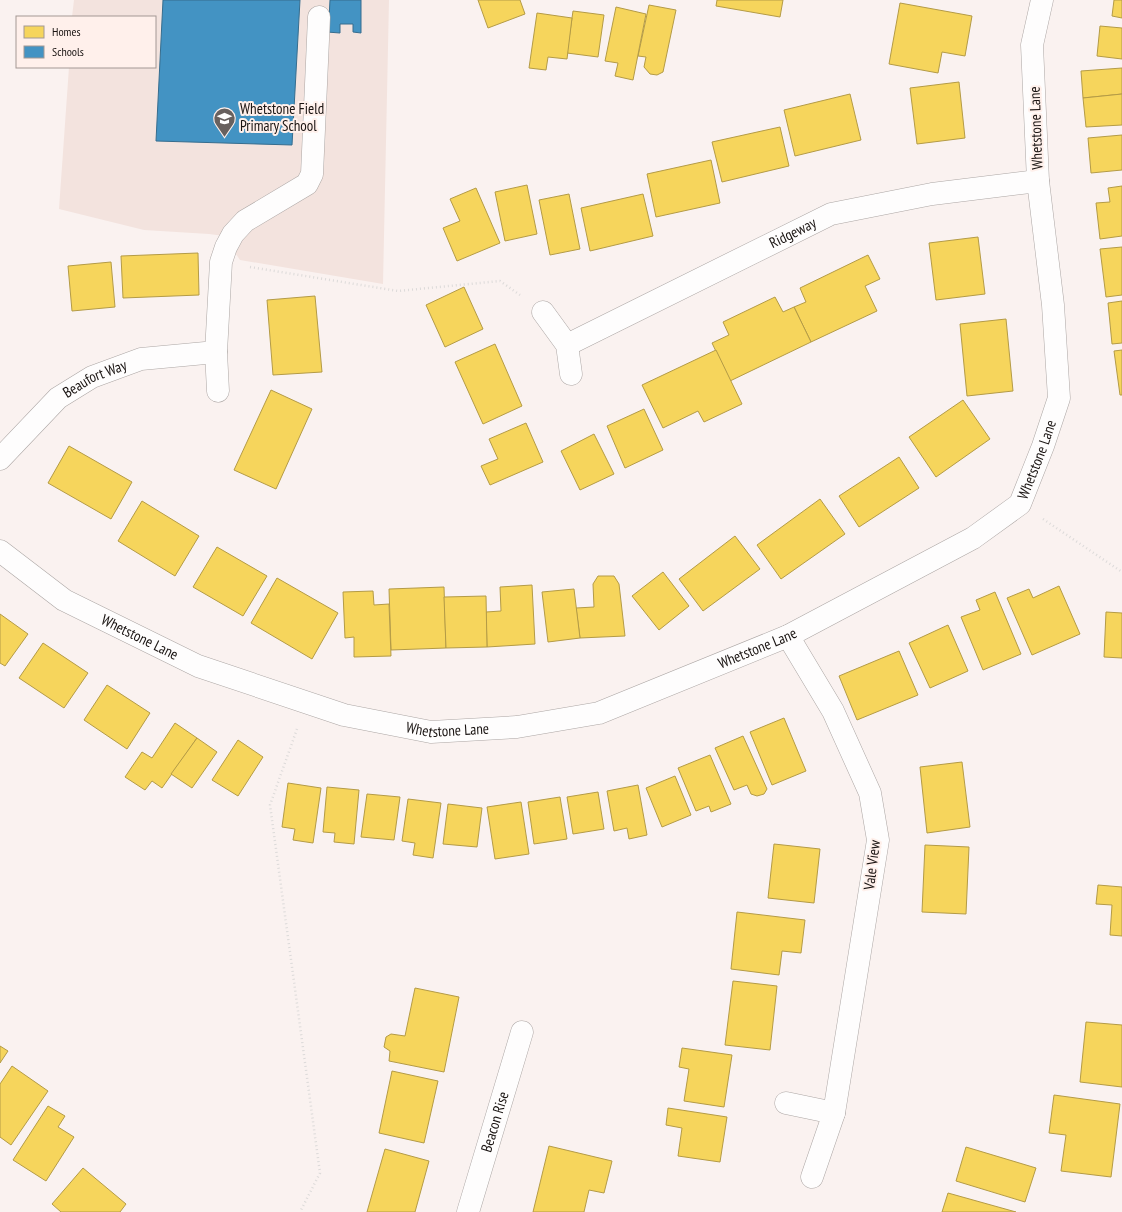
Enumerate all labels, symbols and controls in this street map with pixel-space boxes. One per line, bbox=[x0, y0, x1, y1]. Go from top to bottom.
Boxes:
legend bbox=[16, 16, 156, 68]
text: Homes bbox=[52, 24, 80, 39]
text: Schools bbox=[52, 44, 84, 59]
street label: Whetstone Lane bbox=[1025, 86, 1046, 170]
place label: Whetstone Field Primary School bbox=[240, 99, 324, 135]
school or university icon: Whetstone Field Primary School bbox=[212, 105, 238, 138]
street label: Ridgeway bbox=[766, 213, 819, 252]
street label: Beaufort Way bbox=[59, 355, 130, 402]
street label: Whetstone Lane bbox=[1013, 417, 1060, 502]
street label: Whetstone Lane bbox=[98, 610, 182, 664]
street label: Whetstone Lane bbox=[715, 623, 800, 673]
street label: Whetstone Lane bbox=[404, 717, 490, 741]
street label: Vale View bbox=[859, 839, 884, 892]
street label: Beacon Rise bbox=[476, 1089, 513, 1154]

